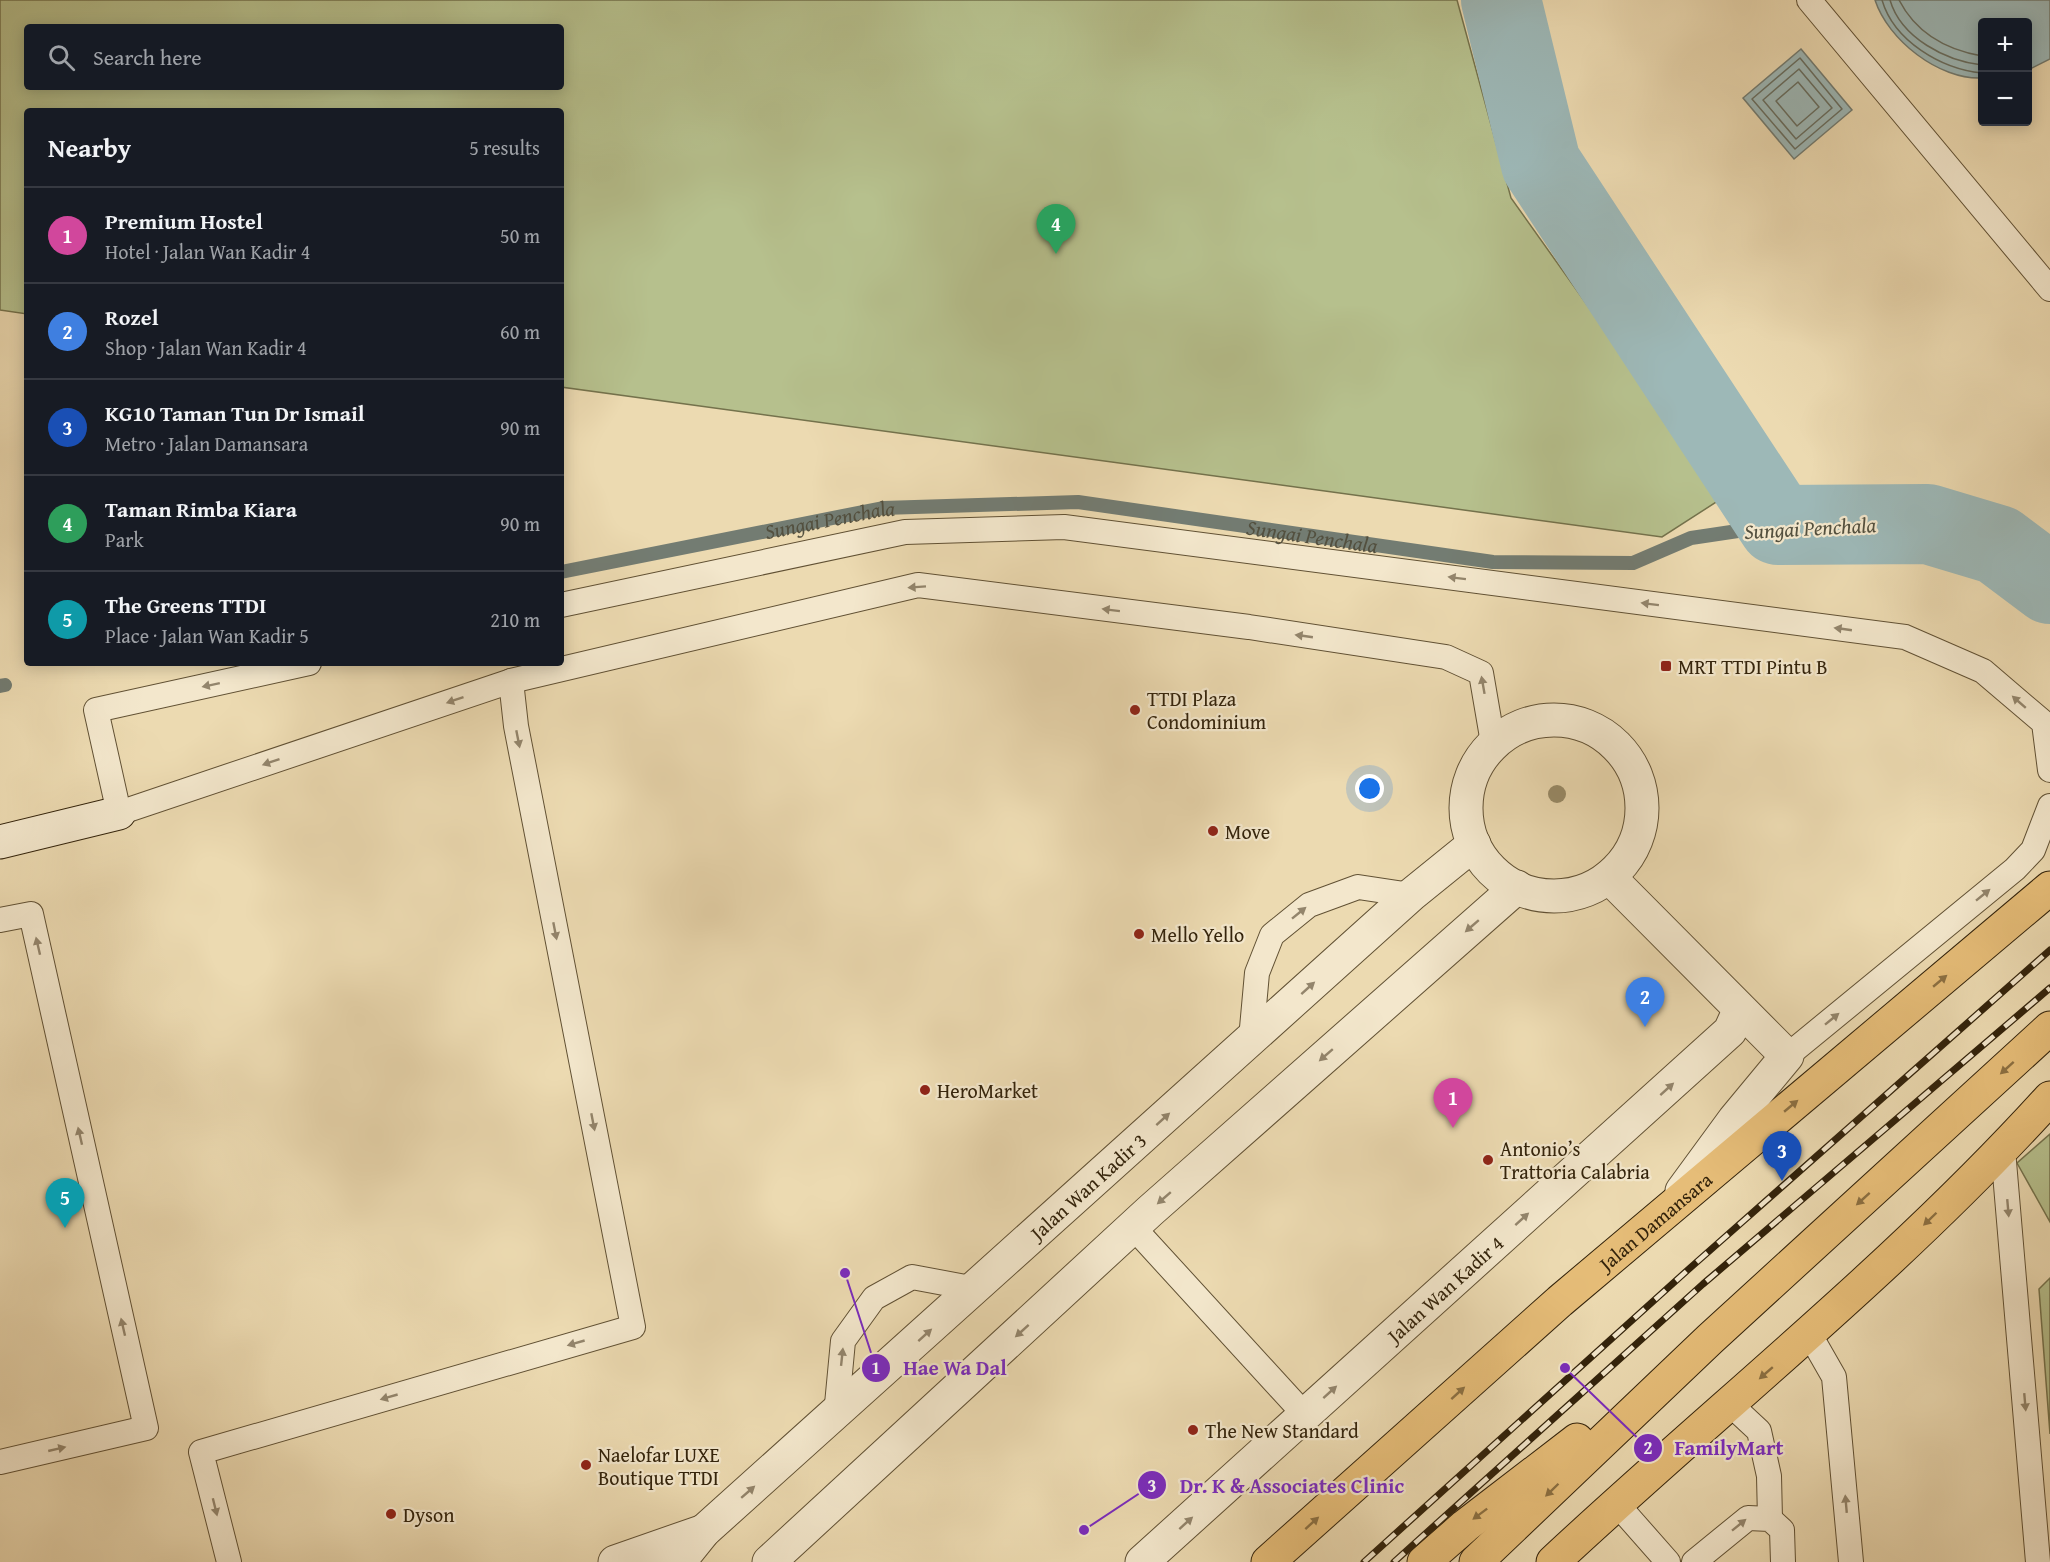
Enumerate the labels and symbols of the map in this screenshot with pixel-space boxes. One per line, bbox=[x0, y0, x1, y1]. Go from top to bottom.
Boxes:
pin: 4 bbox=[1036, 204, 1076, 254]
water label: Sungai Penchala bbox=[762, 492, 896, 547]
water label: Sungai Penchala bbox=[1743, 509, 1877, 547]
water label: Sungai Penchala bbox=[1245, 511, 1380, 561]
one-way arrow bbox=[1447, 574, 1466, 583]
one-way arrow bbox=[908, 583, 927, 592]
one-way arrow bbox=[1640, 599, 1659, 608]
one-way arrow bbox=[1101, 605, 1120, 615]
one-way arrow bbox=[1834, 624, 1853, 634]
one-way arrow bbox=[1294, 631, 1313, 640]
place label: MRT TTDI Pintu B bbox=[1678, 652, 1827, 681]
marker: MRT TTDI Pintu B bbox=[1659, 659, 1673, 673]
one-way arrow bbox=[1479, 676, 1488, 695]
one-way arrow bbox=[202, 680, 220, 690]
place label: TTDI Plaza Condominium bbox=[1147, 684, 1267, 736]
one-way arrow bbox=[446, 696, 464, 705]
one-way arrow bbox=[2012, 696, 2027, 709]
marker: TTDI Plaza Condominium bbox=[1128, 703, 1142, 717]
one-way arrow bbox=[514, 730, 523, 749]
one-way arrow bbox=[261, 758, 279, 767]
your location bbox=[1355, 774, 1384, 803]
place label: Move bbox=[1225, 817, 1270, 846]
marker: Move bbox=[1206, 824, 1220, 838]
one-way arrow bbox=[1975, 889, 1990, 902]
one-way arrow bbox=[1291, 906, 1307, 919]
one-way arrow bbox=[1465, 919, 1480, 933]
place label: Mello Yello bbox=[1151, 920, 1244, 949]
one-way arrow bbox=[551, 921, 560, 940]
marker: Mello Yello bbox=[1132, 927, 1146, 941]
one-way arrow bbox=[32, 937, 42, 955]
one-way arrow bbox=[1932, 974, 1948, 987]
pin: 2 bbox=[1626, 978, 1664, 1027]
one-way arrow bbox=[1300, 981, 1315, 995]
one-way arrow bbox=[1824, 1013, 1839, 1026]
one-way arrow bbox=[1319, 1048, 1334, 1062]
one-way arrow bbox=[2000, 1060, 2014, 1074]
place label: HeroMarket bbox=[937, 1076, 1038, 1105]
pin: 1 bbox=[1434, 1078, 1472, 1128]
one-way arrow bbox=[1659, 1082, 1674, 1096]
marker: HeroMarket bbox=[918, 1083, 932, 1097]
one-way arrow bbox=[1783, 1100, 1798, 1113]
one-way arrow bbox=[589, 1113, 598, 1132]
one-way arrow bbox=[1155, 1113, 1170, 1126]
street label: Jalan Wan Kadir 3 bbox=[1021, 1126, 1152, 1248]
one-way arrow bbox=[75, 1127, 85, 1145]
pin: 3 bbox=[1762, 1132, 1802, 1181]
place label: Antonio’s Trattoria Calabria bbox=[1500, 1134, 1650, 1186]
marker: Antonio’s Trattoria Calabria bbox=[1481, 1153, 1495, 1167]
street label: Jalan Damansara bbox=[1590, 1164, 1718, 1279]
pin: 5 bbox=[46, 1178, 84, 1228]
one-way arrow bbox=[1157, 1191, 1172, 1205]
one-way arrow bbox=[1856, 1192, 1871, 1205]
one-way arrow bbox=[2003, 1199, 2013, 1218]
one-way arrow bbox=[1924, 1212, 1938, 1226]
one-way arrow bbox=[1514, 1213, 1529, 1226]
street label: Jalan Wan Kadir 4 bbox=[1378, 1228, 1509, 1351]
one-way arrow bbox=[118, 1317, 127, 1336]
one-way arrow bbox=[1015, 1324, 1030, 1337]
one-way arrow bbox=[917, 1329, 932, 1342]
one-way arrow bbox=[567, 1339, 585, 1348]
one-way arrow bbox=[837, 1347, 847, 1366]
callout: Hae Wa Dal bbox=[861, 1348, 1018, 1387]
text: Hae Wa Dal bbox=[903, 1352, 1007, 1383]
text: 1 bbox=[871, 1354, 881, 1381]
one-way arrow bbox=[1759, 1366, 1774, 1379]
one-way arrow bbox=[1323, 1385, 1338, 1399]
one-way arrow bbox=[1450, 1386, 1465, 1400]
one-way arrow bbox=[380, 1393, 398, 1402]
one-way arrow bbox=[2020, 1393, 2029, 1412]
place label: The New Standard bbox=[1205, 1416, 1359, 1445]
marker: The New Standard bbox=[1186, 1423, 1200, 1437]
callout: FamilyMart bbox=[1633, 1428, 1796, 1467]
text: FamilyMart bbox=[1674, 1432, 1784, 1463]
text: 2 bbox=[1643, 1434, 1653, 1461]
place label: Naelofar LUXE Boutique TTDI bbox=[598, 1440, 720, 1492]
one-way arrow bbox=[48, 1443, 66, 1453]
marker: Naelofar LUXE Boutique TTDI bbox=[579, 1458, 593, 1472]
callout: Dr. K & Associates Clinic bbox=[1137, 1466, 1416, 1505]
text: Dr. K & Associates Clinic bbox=[1180, 1470, 1405, 1501]
text: 3 bbox=[1147, 1472, 1157, 1499]
one-way arrow bbox=[1544, 1483, 1559, 1497]
one-way arrow bbox=[740, 1486, 755, 1499]
one-way arrow bbox=[1841, 1494, 1850, 1513]
one-way arrow bbox=[211, 1498, 221, 1516]
place label: Dyson bbox=[403, 1500, 454, 1529]
marker: Dyson bbox=[384, 1507, 398, 1521]
one-way arrow bbox=[1472, 1508, 1487, 1520]
one-way arrow bbox=[1178, 1516, 1193, 1530]
one-way arrow bbox=[1304, 1517, 1319, 1530]
one-way arrow bbox=[1731, 1519, 1746, 1532]

